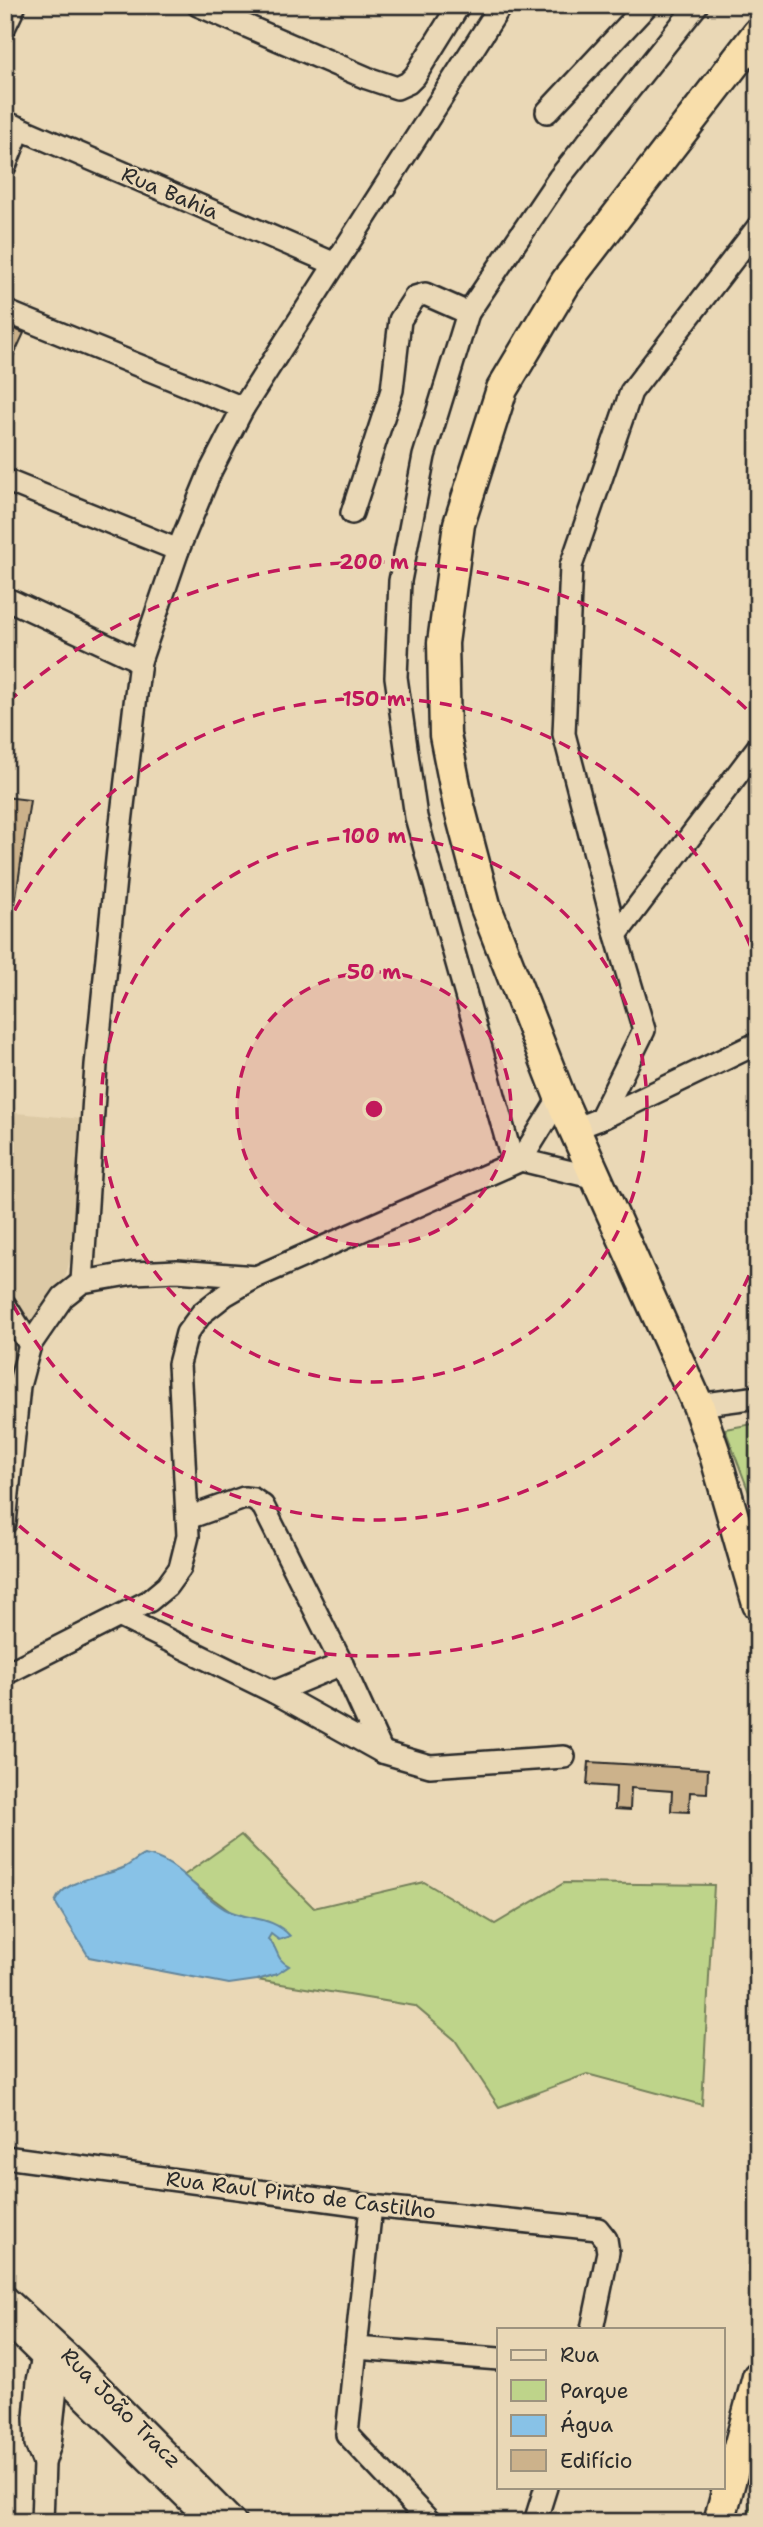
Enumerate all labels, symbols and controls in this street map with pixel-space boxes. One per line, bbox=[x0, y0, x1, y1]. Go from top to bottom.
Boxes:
street label: Rua Bahia bbox=[117, 160, 223, 226]
text: 200 m bbox=[339, 548, 409, 576]
text: 150 m bbox=[342, 685, 406, 713]
text: 100 m bbox=[342, 822, 406, 850]
text: 50 m bbox=[347, 958, 401, 986]
centre of rings bbox=[362, 1097, 386, 1121]
street label: Rua Raul Pinto de Castilho bbox=[164, 2165, 438, 2225]
legend bbox=[497, 2328, 724, 2488]
text: Rua bbox=[560, 2341, 599, 2369]
street label: Rua João Tracz bbox=[55, 2342, 187, 2474]
text: Parque bbox=[560, 2377, 629, 2405]
text: Água bbox=[560, 2410, 613, 2439]
text: Edifício bbox=[560, 2447, 632, 2475]

